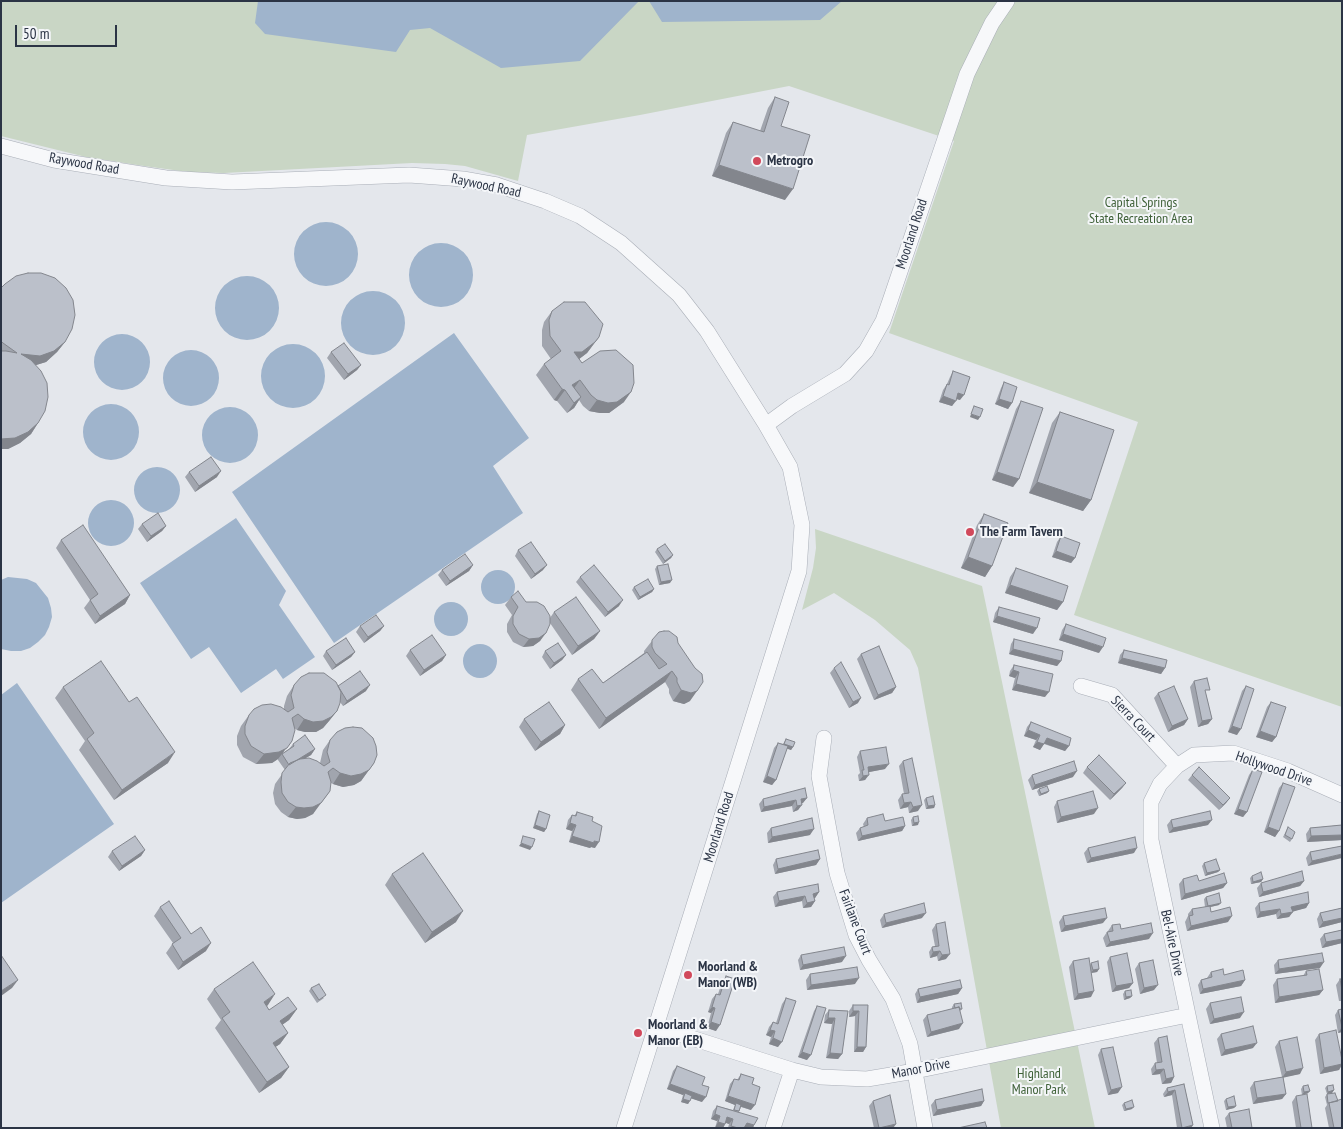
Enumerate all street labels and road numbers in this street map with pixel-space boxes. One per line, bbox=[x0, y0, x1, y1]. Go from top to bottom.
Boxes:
street label: Raywood Road bbox=[48, 150, 120, 178]
street label: Raywood Road bbox=[450, 170, 522, 202]
street label: Moorland Road bbox=[893, 197, 931, 271]
street label: Sierra Court bbox=[1107, 693, 1159, 745]
street label: Hollywood Drive bbox=[1233, 748, 1315, 790]
street label: Moorland Road bbox=[700, 790, 738, 864]
street label: Fairlane Court bbox=[835, 887, 875, 957]
street label: Bel-Aire Drive bbox=[1157, 908, 1187, 978]
street label: Manor Drive bbox=[890, 1055, 952, 1083]

